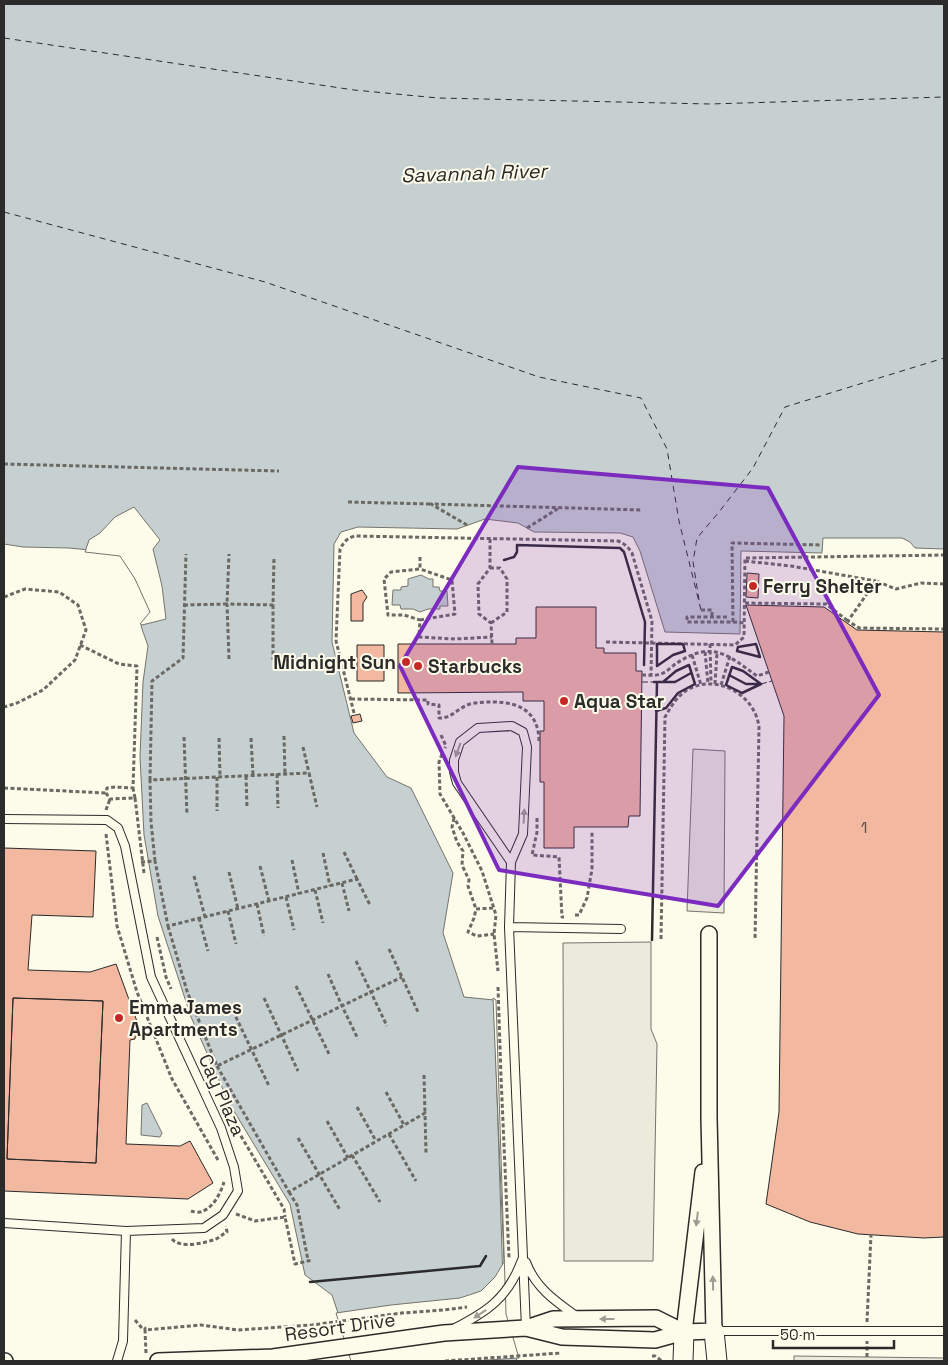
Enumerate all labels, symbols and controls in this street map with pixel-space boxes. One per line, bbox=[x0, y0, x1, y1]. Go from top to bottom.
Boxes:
water label: Savannah River bbox=[401, 157, 550, 189]
place label: Ferry Shelter bbox=[763, 574, 882, 599]
marker: Ferry Shelter bbox=[747, 580, 759, 592]
place label: Midnight Sun bbox=[273, 650, 396, 675]
place label: Starbucks bbox=[428, 654, 522, 679]
marker: Midnight Sun bbox=[400, 656, 412, 668]
marker: Starbucks bbox=[412, 660, 424, 672]
place label: Aqua Star bbox=[574, 689, 664, 714]
marker: Aqua Star bbox=[558, 695, 570, 707]
one-way arrow bbox=[453, 743, 461, 757]
one-way arrow bbox=[521, 808, 529, 824]
house number: 1 bbox=[861, 817, 867, 838]
place label: EmmaJames Apartments bbox=[129, 995, 242, 1042]
marker: EmmaJames Apartments bbox=[113, 1012, 125, 1024]
street label: Cay Plaza bbox=[193, 1050, 251, 1140]
one-way arrow bbox=[693, 1211, 701, 1227]
one-way arrow bbox=[709, 1274, 717, 1290]
street label: Resort Drive bbox=[283, 1307, 397, 1347]
one-way arrow bbox=[474, 1309, 487, 1319]
one-way arrow bbox=[599, 1315, 615, 1323]
scale bar bbox=[773, 1318, 894, 1350]
text: 50 m bbox=[780, 1325, 815, 1344]

